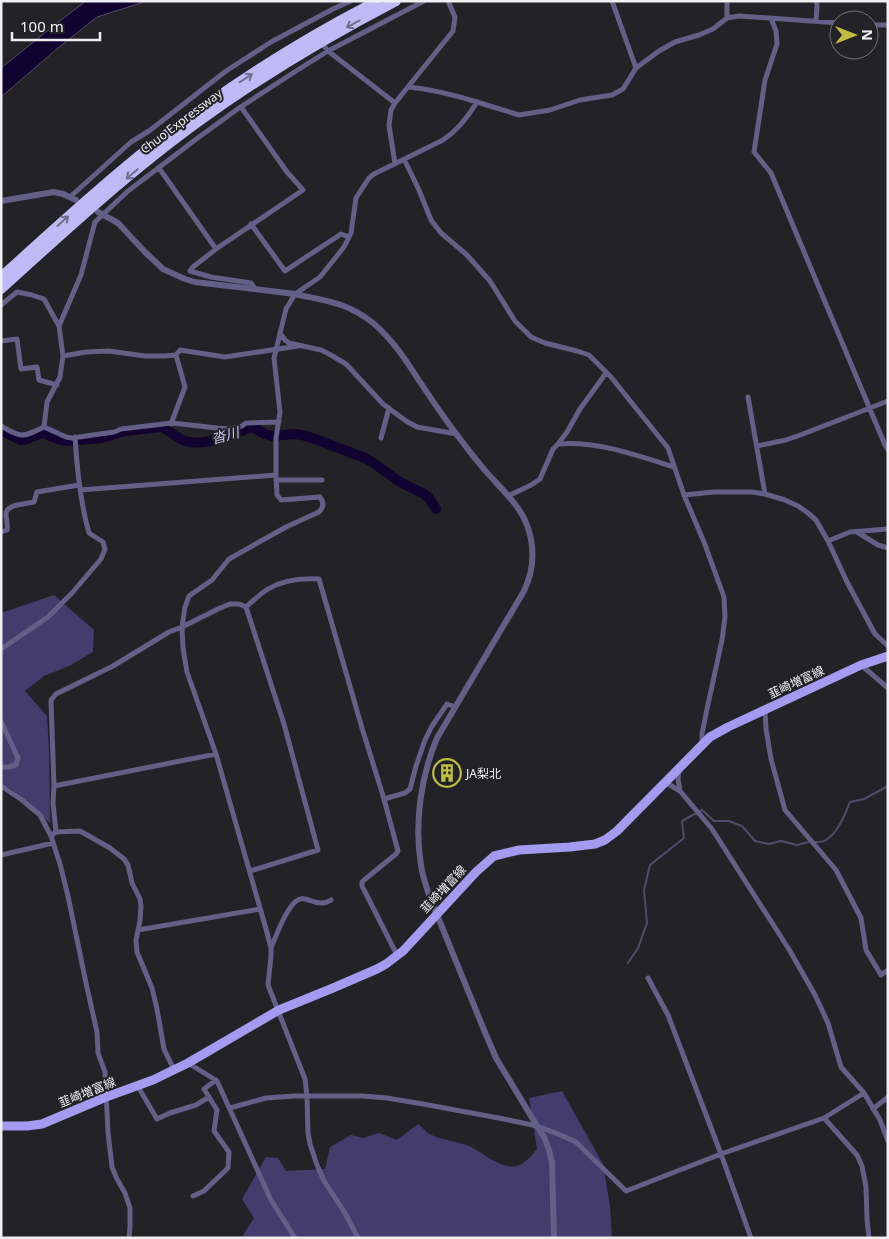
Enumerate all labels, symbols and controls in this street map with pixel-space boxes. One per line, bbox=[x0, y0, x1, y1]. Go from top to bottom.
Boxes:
scale bar bbox=[12, 10, 100, 42]
north arrow bbox=[829, 10, 879, 60]
text: 100 m bbox=[20, 16, 64, 36]
one-way arrow bbox=[346, 20, 361, 29]
text: N bbox=[858, 29, 877, 41]
one-way arrow bbox=[239, 72, 253, 83]
street label: Chuo Expressway bbox=[137, 84, 226, 157]
one-way arrow bbox=[126, 169, 139, 180]
one-way arrow bbox=[57, 215, 70, 227]
water label: 沓川 bbox=[209, 422, 243, 448]
street label: 韮崎増富線 bbox=[765, 662, 827, 702]
building icon: JA梨北 bbox=[432, 758, 462, 788]
place label: JA梨北 bbox=[465, 765, 501, 782]
street label: 韮崎増富線 bbox=[416, 861, 470, 917]
street label: 韮崎増富線 bbox=[56, 1073, 118, 1111]

